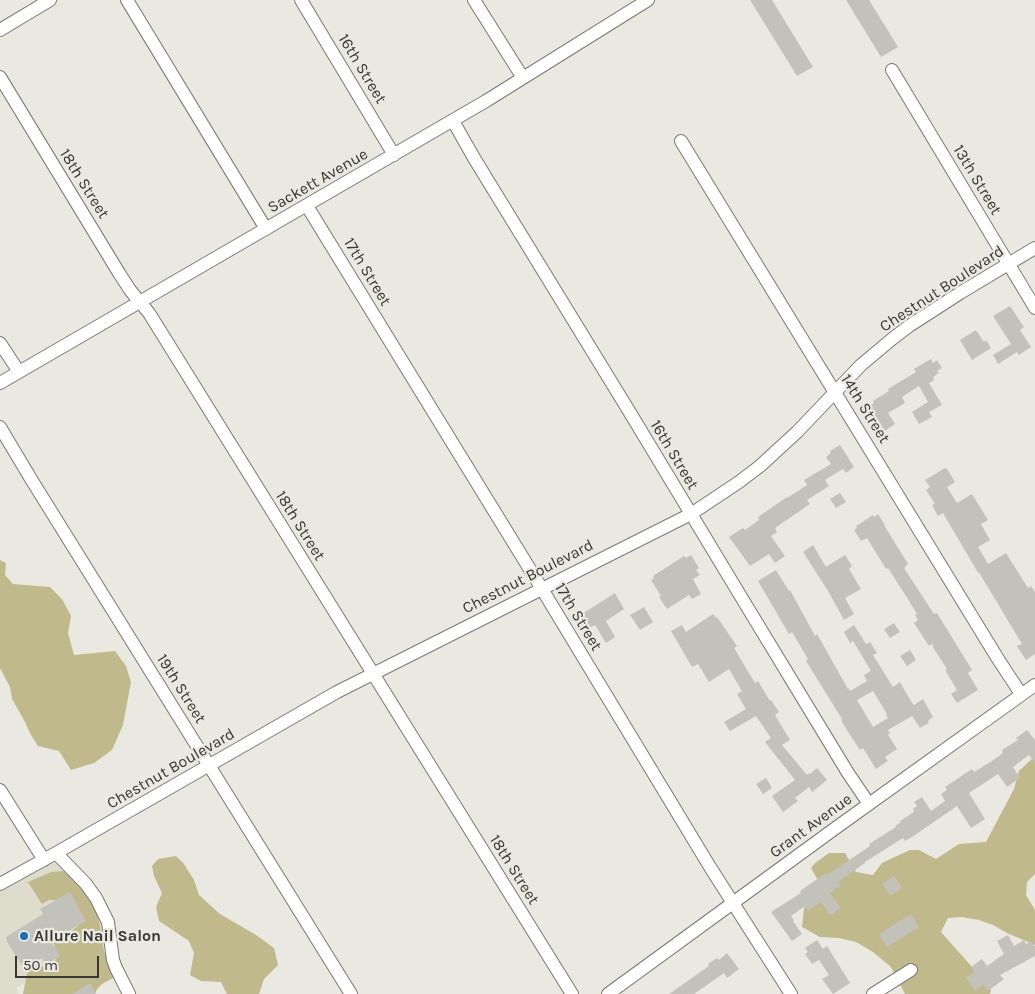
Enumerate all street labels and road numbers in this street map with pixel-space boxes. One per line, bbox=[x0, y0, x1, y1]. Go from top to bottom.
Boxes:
street label: 16th Street bbox=[334, 31, 390, 107]
street label: 13th Street bbox=[949, 142, 1005, 218]
street label: Sackett Avenue bbox=[265, 145, 371, 217]
street label: 18th Street bbox=[55, 146, 113, 222]
street label: 17th Street bbox=[339, 234, 395, 310]
street label: Chestnut Boulevard bbox=[876, 242, 1008, 336]
street label: 14th Street bbox=[836, 371, 894, 447]
street label: 16th Street bbox=[646, 417, 702, 493]
street label: 18th Street bbox=[271, 488, 329, 564]
street label: Chestnut Boulevard bbox=[459, 536, 597, 618]
street label: 17th Street bbox=[550, 579, 606, 655]
street label: 19th Street bbox=[152, 651, 210, 727]
street label: Chestnut Boulevard bbox=[104, 725, 238, 813]
street label: Grant Avenue bbox=[766, 790, 856, 862]
street label: 18th Street bbox=[485, 832, 543, 908]

